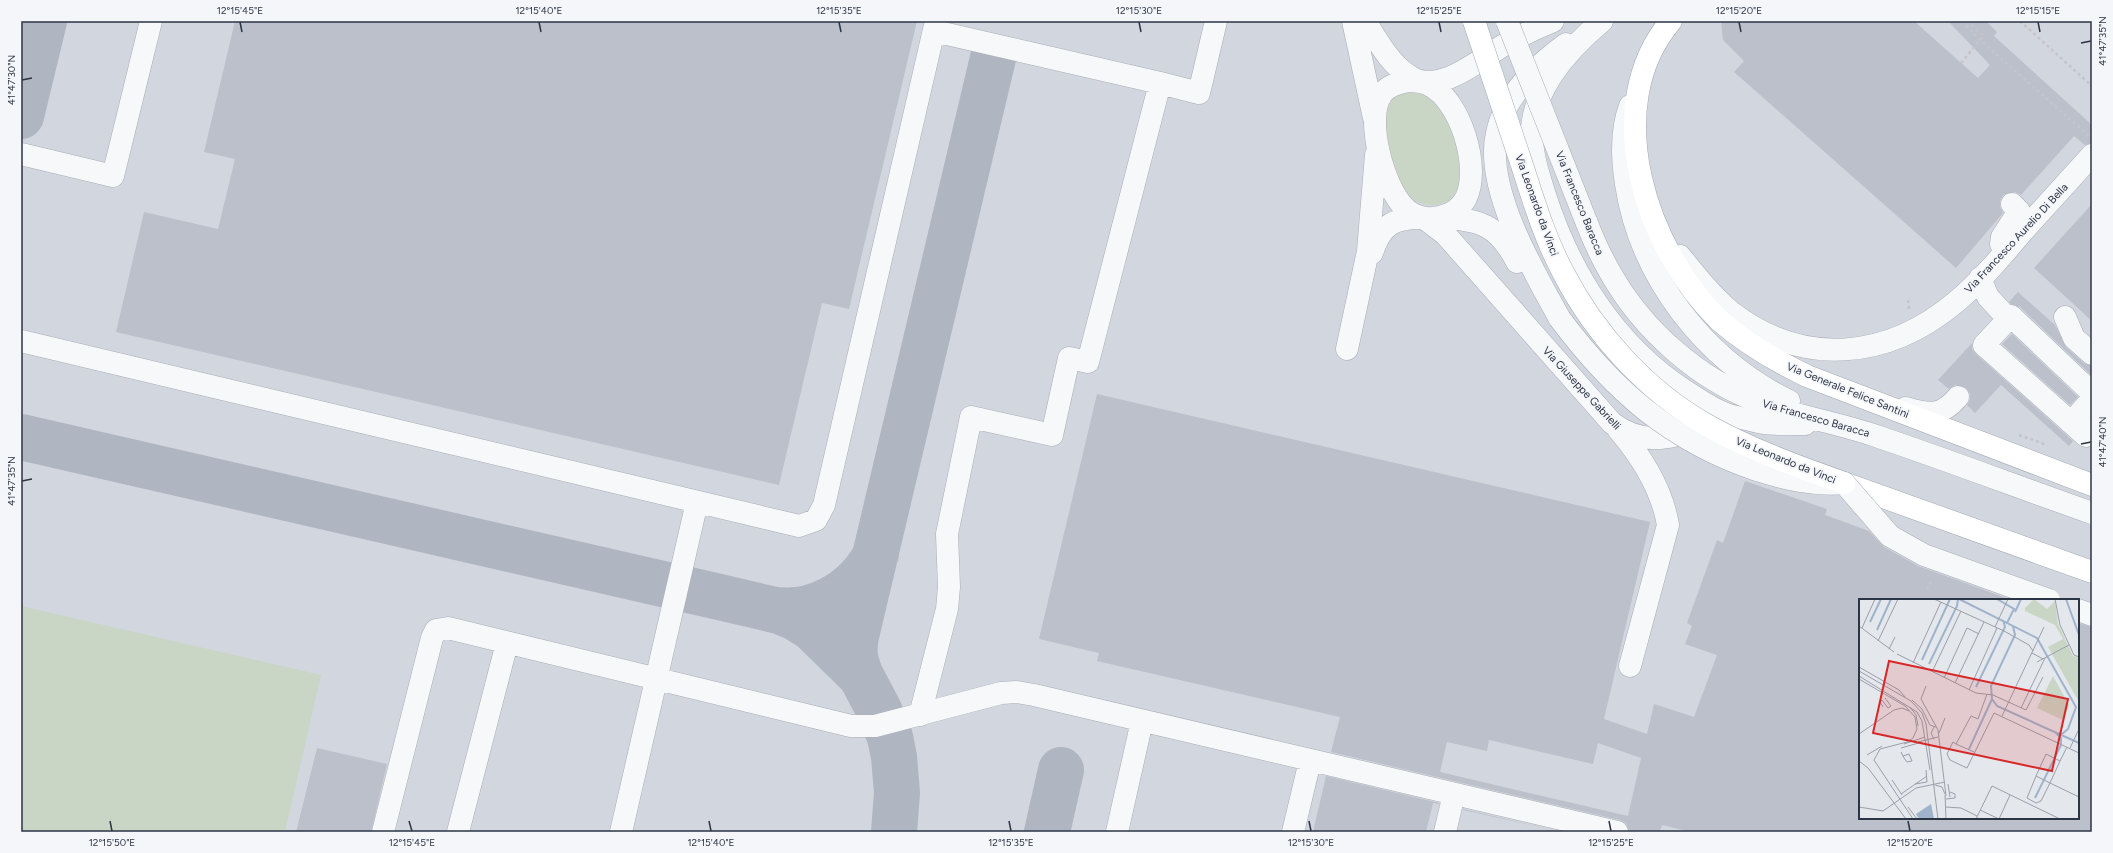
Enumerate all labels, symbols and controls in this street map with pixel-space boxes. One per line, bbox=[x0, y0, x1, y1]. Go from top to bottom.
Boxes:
text: 12°15'45"E bbox=[217, 4, 263, 17]
text: 12°15'40"E bbox=[515, 4, 563, 17]
text: 12°15'35"E bbox=[816, 4, 862, 17]
text: 12°15'30"E bbox=[1116, 4, 1162, 17]
text: 12°15'25"E bbox=[1416, 4, 1462, 17]
text: 12°15'20"E bbox=[1716, 4, 1762, 17]
text: 12°15'15"E bbox=[2016, 4, 2060, 17]
text: 41°47'35"N bbox=[2096, 16, 2109, 66]
text: 41°47'30"N bbox=[5, 55, 18, 105]
street label: Via Francesco Baracca bbox=[1553, 149, 1606, 257]
street label: Via Leonardo da Vinci bbox=[1512, 153, 1561, 258]
street label: Via Francesco Aurelio Di Bella bbox=[1962, 181, 2071, 296]
street label: Via Giuseppe Gabrielli bbox=[1540, 344, 1623, 432]
street label: Via Generale Felice Santini bbox=[1785, 360, 1911, 421]
street label: Via Francesco Baracca bbox=[1761, 397, 1871, 440]
text: 41°47'40"N bbox=[2096, 416, 2109, 468]
street label: Via Leonardo da Vinci bbox=[1734, 434, 1838, 487]
text: 41°47'35"N bbox=[5, 456, 18, 506]
inset map bbox=[1859, 599, 2079, 819]
text: 12°15'50"E bbox=[89, 836, 135, 849]
text: 12°15'45"E bbox=[389, 836, 435, 849]
text: 12°15'40"E bbox=[687, 836, 735, 849]
text: 12°15'35"E bbox=[988, 836, 1034, 849]
text: 12°15'30"E bbox=[1288, 836, 1334, 849]
text: 12°15'25"E bbox=[1588, 836, 1634, 849]
text: 12°15'20"E bbox=[1887, 836, 1933, 849]

